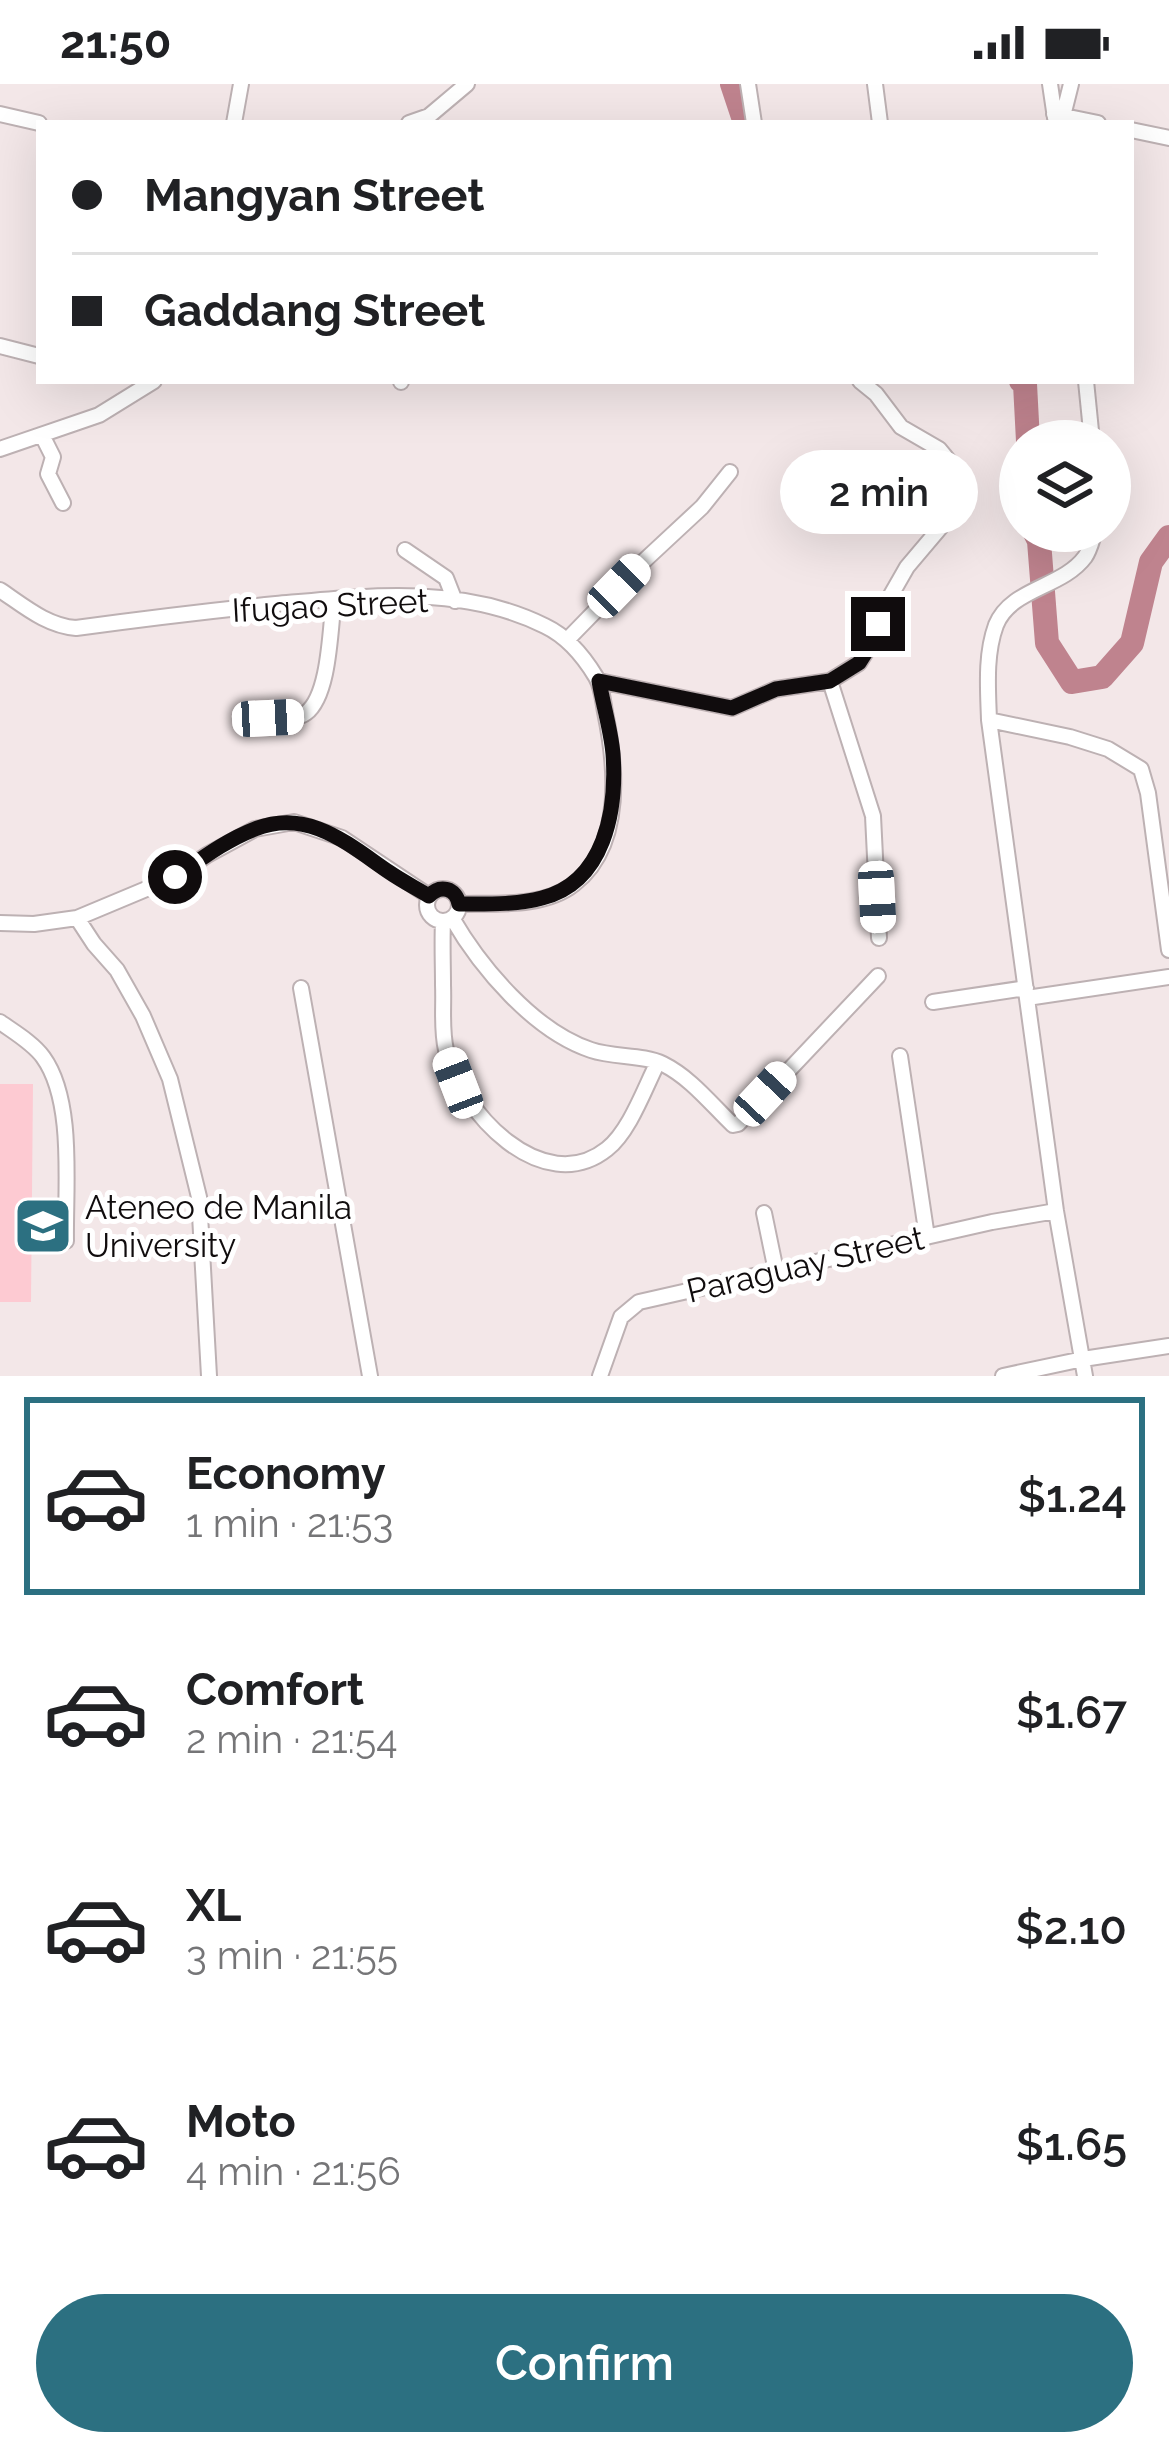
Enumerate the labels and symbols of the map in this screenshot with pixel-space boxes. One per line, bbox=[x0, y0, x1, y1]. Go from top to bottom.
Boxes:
callout: 2 min bbox=[779, 450, 977, 534]
car bbox=[581, 548, 657, 624]
street label: Ifugao Street bbox=[231, 581, 429, 630]
route end bbox=[851, 597, 905, 651]
car bbox=[231, 698, 305, 738]
route start bbox=[148, 850, 202, 904]
car bbox=[857, 860, 897, 934]
car bbox=[428, 1043, 488, 1123]
car bbox=[727, 1055, 803, 1133]
place label: Ateneo de Manila University bbox=[85, 1188, 352, 1265]
school or university icon: Ateneo de Manila University bbox=[12, 1195, 74, 1257]
street label: Paraguay Street bbox=[683, 1218, 927, 1311]

